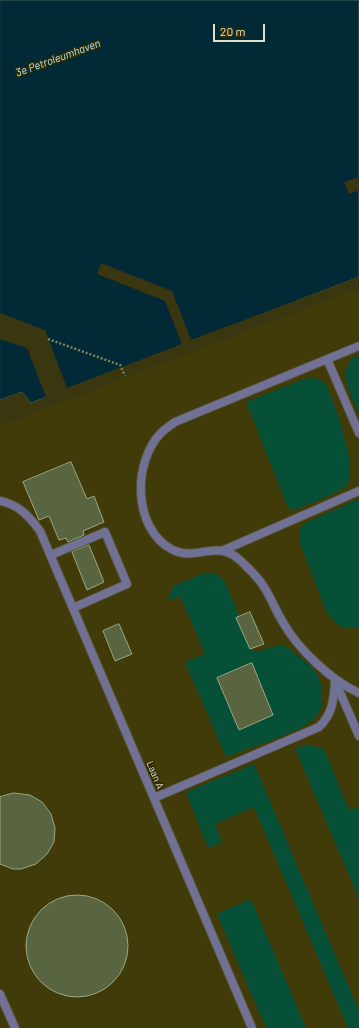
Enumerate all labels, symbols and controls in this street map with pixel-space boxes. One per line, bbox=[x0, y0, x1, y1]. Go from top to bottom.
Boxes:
scale bar bbox=[215, 16, 267, 42]
text: 20 m bbox=[220, 24, 246, 38]
water label: 3e Petroleumhaven bbox=[14, 37, 102, 79]
street label: Laan A bbox=[144, 759, 166, 791]

